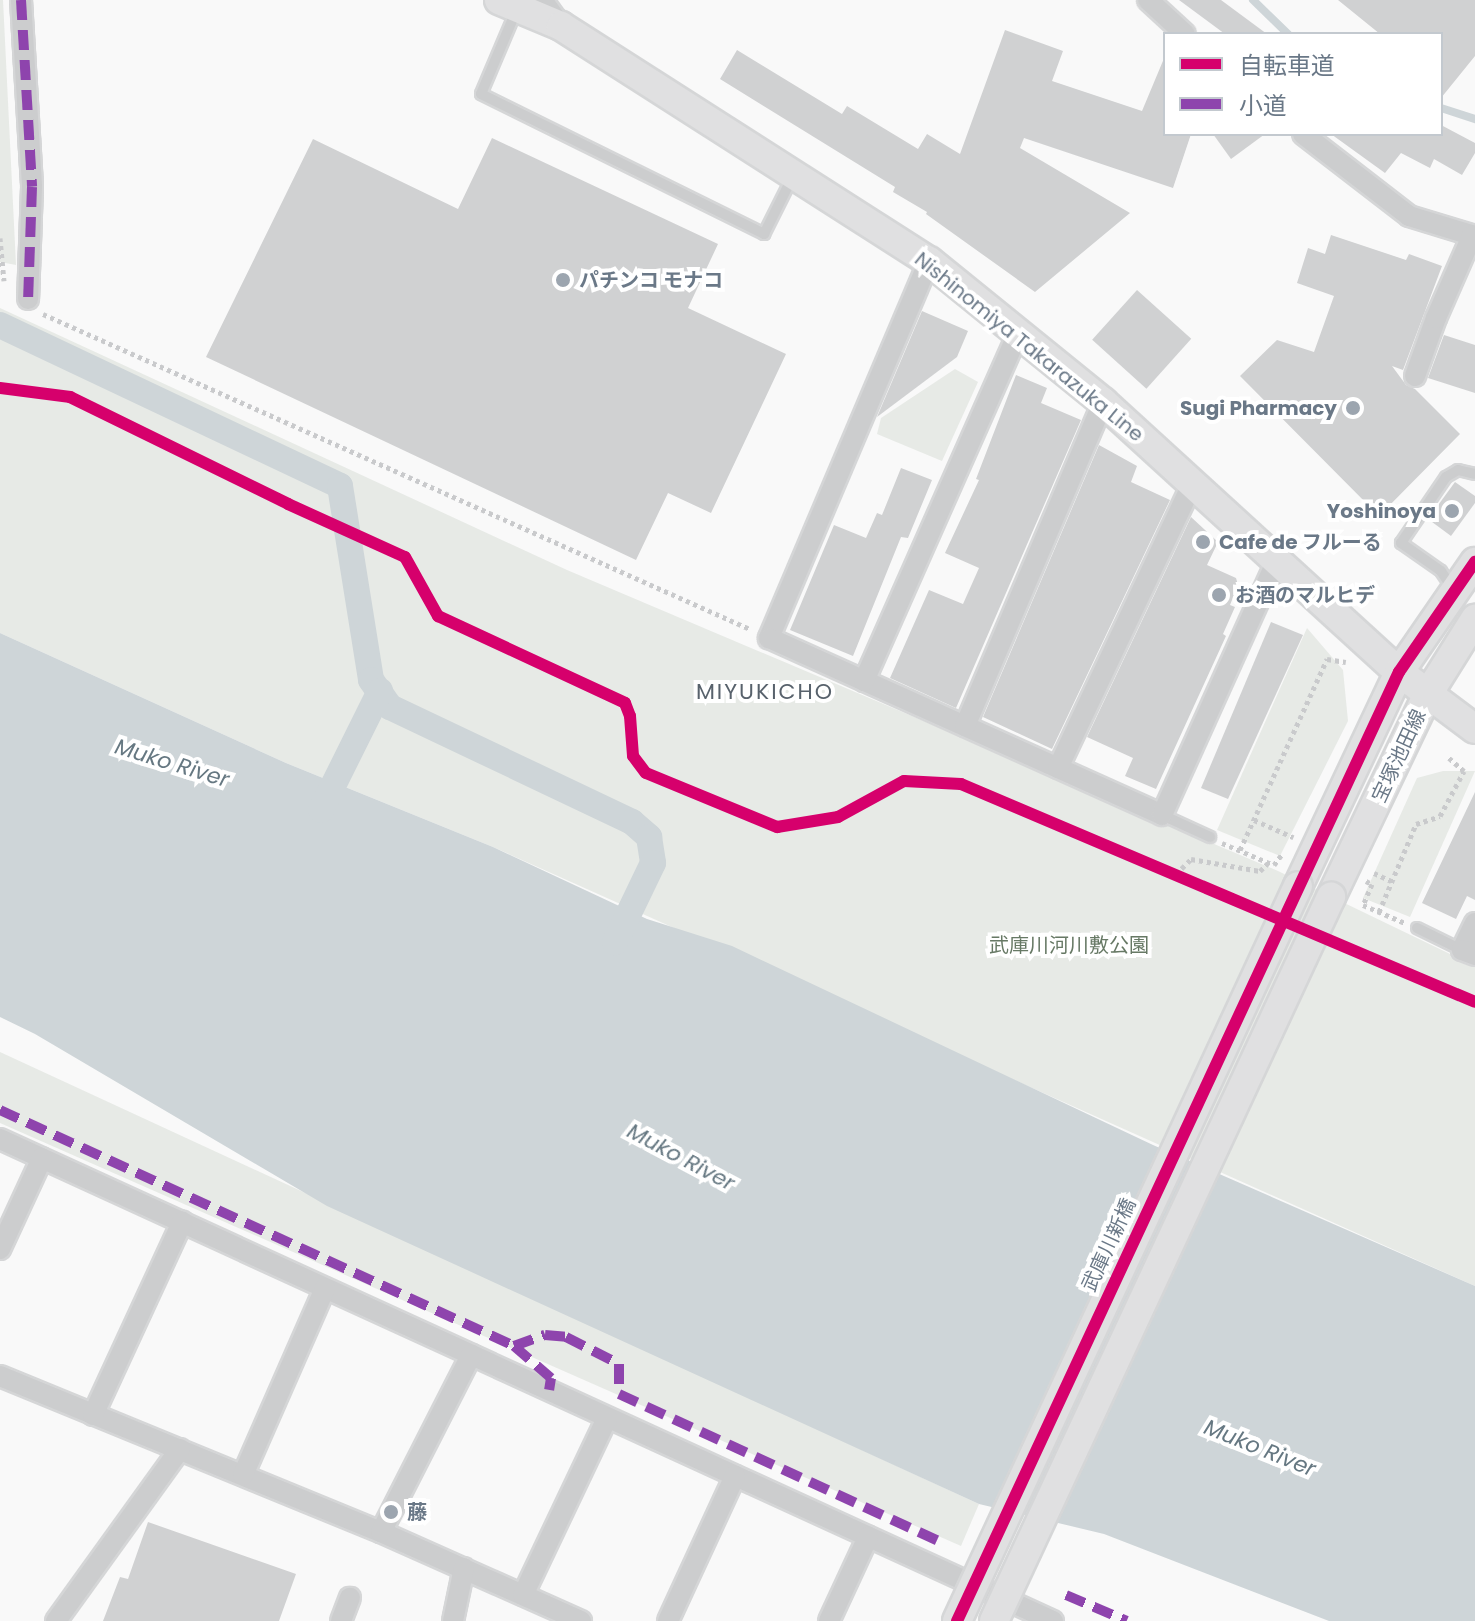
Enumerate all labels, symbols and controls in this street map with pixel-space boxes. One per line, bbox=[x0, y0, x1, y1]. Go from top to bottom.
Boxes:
legend bbox=[1163, 32, 1443, 136]
text: 自転車道 bbox=[1239, 49, 1335, 82]
text: 小道 bbox=[1239, 89, 1287, 122]
street label: Nishinomiya Takarazuka Line bbox=[910, 247, 1148, 447]
place label: パチンコ モナコ bbox=[579, 268, 723, 292]
marker: パチンコ モナコ bbox=[554, 271, 572, 289]
place label: Sugi Pharmacy bbox=[1180, 396, 1337, 420]
marker: Sugi Pharmacy bbox=[1344, 399, 1362, 417]
place label: Yoshinoya bbox=[1327, 499, 1436, 523]
marker: Yoshinoya bbox=[1443, 502, 1461, 520]
place label: Cafe de フルーる bbox=[1219, 530, 1382, 554]
marker: Cafe de フルーる bbox=[1194, 533, 1212, 551]
place label: お酒のマルヒデ bbox=[1235, 583, 1375, 607]
marker: お酒のマルヒデ bbox=[1210, 586, 1228, 604]
district label: MIYUKICHO bbox=[696, 679, 834, 705]
street label: 宝塚池田線 bbox=[1367, 706, 1431, 806]
water label: Muko River bbox=[112, 733, 232, 793]
park label: 武庫川河川敷公園 bbox=[989, 933, 1149, 957]
water label: Muko River bbox=[623, 1118, 739, 1196]
street label: 武庫川新橋 bbox=[1077, 1195, 1141, 1295]
water label: Muko River bbox=[1200, 1414, 1320, 1482]
place label: 藤 bbox=[407, 1500, 427, 1524]
marker: 藤 bbox=[382, 1503, 400, 1521]

